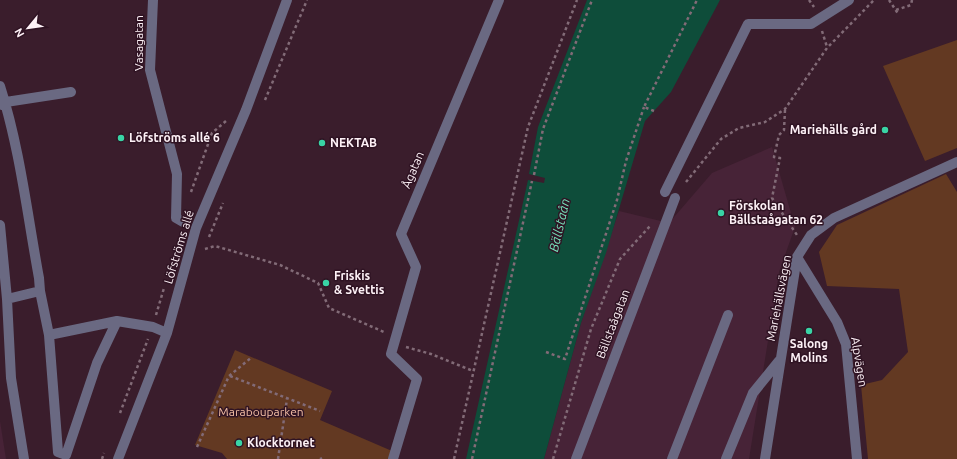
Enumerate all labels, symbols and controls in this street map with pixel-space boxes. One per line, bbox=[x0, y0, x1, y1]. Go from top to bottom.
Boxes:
north arrow bbox=[8, 8, 48, 48]
street label: Vasagatan bbox=[132, 15, 145, 71]
text: N bbox=[12, 26, 26, 39]
place label: Mariehälls gård bbox=[790, 123, 877, 136]
marker: Mariehälls gård bbox=[880, 125, 890, 135]
place label: Löfströms allé 6 bbox=[129, 131, 220, 144]
marker: Löfströms allé 6 bbox=[116, 133, 126, 143]
place label: NEKTAB bbox=[330, 136, 377, 149]
marker: NEKTAB bbox=[317, 138, 327, 148]
street label: Ågatan bbox=[399, 150, 426, 190]
water label: Bällstaån bbox=[546, 197, 572, 253]
place label: Förskolan Bällstaågatan 62 bbox=[729, 199, 823, 226]
street label: Löfströms allé bbox=[161, 208, 196, 285]
marker: Förskolan Bällstaågatan 62 bbox=[716, 208, 726, 218]
street label: Mariehällsvägen bbox=[764, 254, 793, 342]
place label: Friskis & Svettis bbox=[334, 269, 385, 296]
marker: Friskis & Svettis bbox=[321, 278, 331, 288]
street label: Bällstaågatan bbox=[593, 287, 632, 360]
marker: Salong Molins bbox=[804, 326, 814, 336]
street label: Alpvägen bbox=[849, 336, 870, 388]
place label: Salong Molins bbox=[790, 337, 828, 364]
park label: Marabouparken bbox=[218, 405, 304, 418]
place label: Klocktornet bbox=[247, 436, 315, 449]
marker: Klocktornet bbox=[234, 438, 244, 448]

